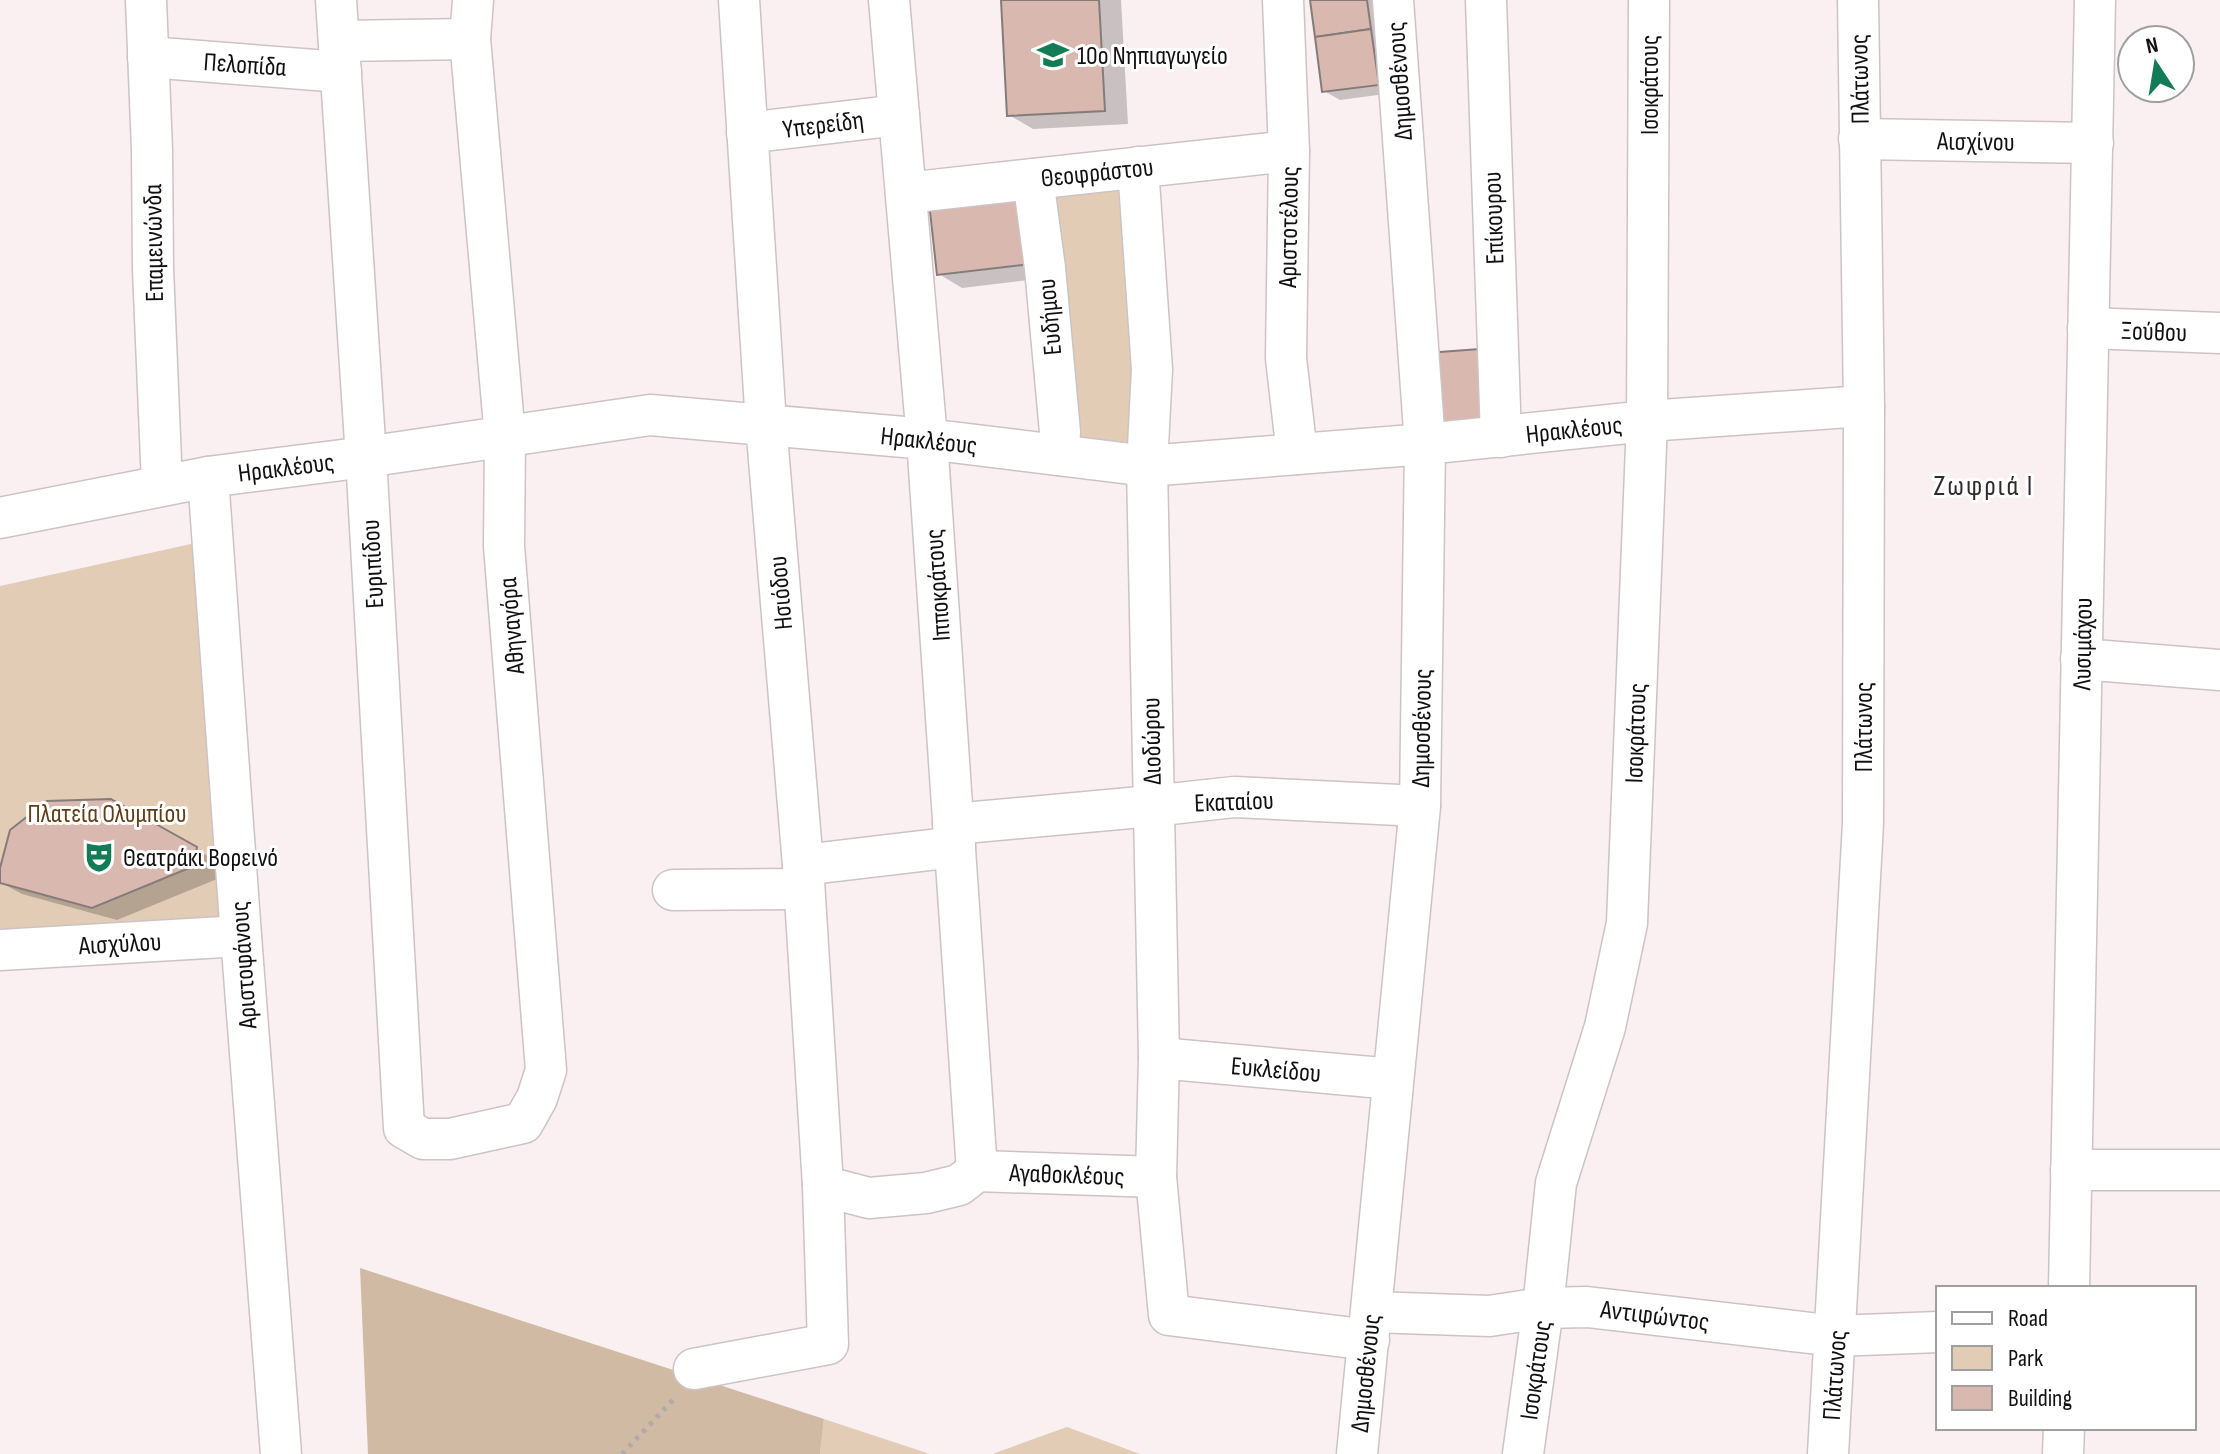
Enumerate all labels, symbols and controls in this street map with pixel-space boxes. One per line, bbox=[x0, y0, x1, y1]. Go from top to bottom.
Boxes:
street label: Δημοσθένους bbox=[1381, 21, 1420, 141]
north arrow bbox=[2116, 24, 2196, 104]
text: N bbox=[2144, 31, 2161, 60]
street label: Πλάτωνος bbox=[1844, 34, 1877, 124]
street label: Ισοκράτους bbox=[1635, 35, 1666, 135]
school or university icon: 10ο Νηπιαγωγείο bbox=[1036, 38, 1070, 72]
place label: 10ο Νηπιαγωγείο bbox=[1077, 41, 1228, 72]
street label: Πελοπίδα bbox=[202, 47, 287, 84]
street label: Υπερείδη bbox=[781, 105, 865, 146]
street label: Αισχίνου bbox=[1936, 126, 2015, 159]
street label: Θεοφράστου bbox=[1039, 152, 1155, 195]
street label: Αριστοτέλους bbox=[1273, 166, 1306, 289]
street label: Επίκουρου bbox=[1477, 171, 1512, 265]
street label: Επαμεινώνδα bbox=[138, 184, 171, 302]
street label: Ευδήμου bbox=[1032, 277, 1069, 356]
street label: Ξούθου bbox=[2120, 316, 2188, 349]
street label: Ηρακλέους bbox=[1524, 410, 1624, 451]
street label: Ηρακλέους bbox=[879, 421, 979, 462]
street label: Ηρακλέους bbox=[236, 447, 336, 490]
district label: Ζωφριά Ι bbox=[1934, 470, 2034, 503]
street label: Ευριπίδου bbox=[356, 519, 391, 609]
street label: Ιπποκράτους bbox=[919, 528, 958, 642]
street label: Ησιόδου bbox=[763, 555, 800, 631]
street label: Αθηναγόρα bbox=[493, 576, 532, 676]
street label: Λυσιμάχου bbox=[2067, 597, 2100, 692]
street label: Δημοσθένους bbox=[1406, 668, 1439, 788]
street label: Ισοκράτους bbox=[1619, 682, 1654, 784]
street label: Πλάτωνος bbox=[1849, 682, 1880, 772]
street label: Διοδώρου bbox=[1136, 697, 1169, 785]
street label: Εκαταίου bbox=[1194, 786, 1274, 819]
park label: Πλατεία Ολυμπίου bbox=[28, 799, 186, 830]
theatre icon: Θεατράκι Βορεινό bbox=[82, 840, 116, 874]
place label: Θεατράκι Βορεινό bbox=[123, 843, 278, 874]
street label: Αριστοφάνους bbox=[225, 900, 264, 1031]
street label: Αισχύλου bbox=[77, 927, 162, 962]
street label: Ευκλείδου bbox=[1230, 1051, 1322, 1090]
street label: Αγαθοκλέους bbox=[1008, 1158, 1125, 1193]
legend bbox=[1936, 1286, 2196, 1430]
street label: Αντιφώντος bbox=[1598, 1294, 1711, 1339]
text: Road bbox=[2008, 1304, 2048, 1333]
street label: Δημοσθένους bbox=[1345, 1312, 1388, 1434]
street label: Ισοκράτους bbox=[1514, 1318, 1559, 1422]
street label: Πλάτωνος bbox=[1817, 1329, 1854, 1421]
text: Park bbox=[2008, 1344, 2043, 1373]
text: Building bbox=[2008, 1384, 2072, 1413]

